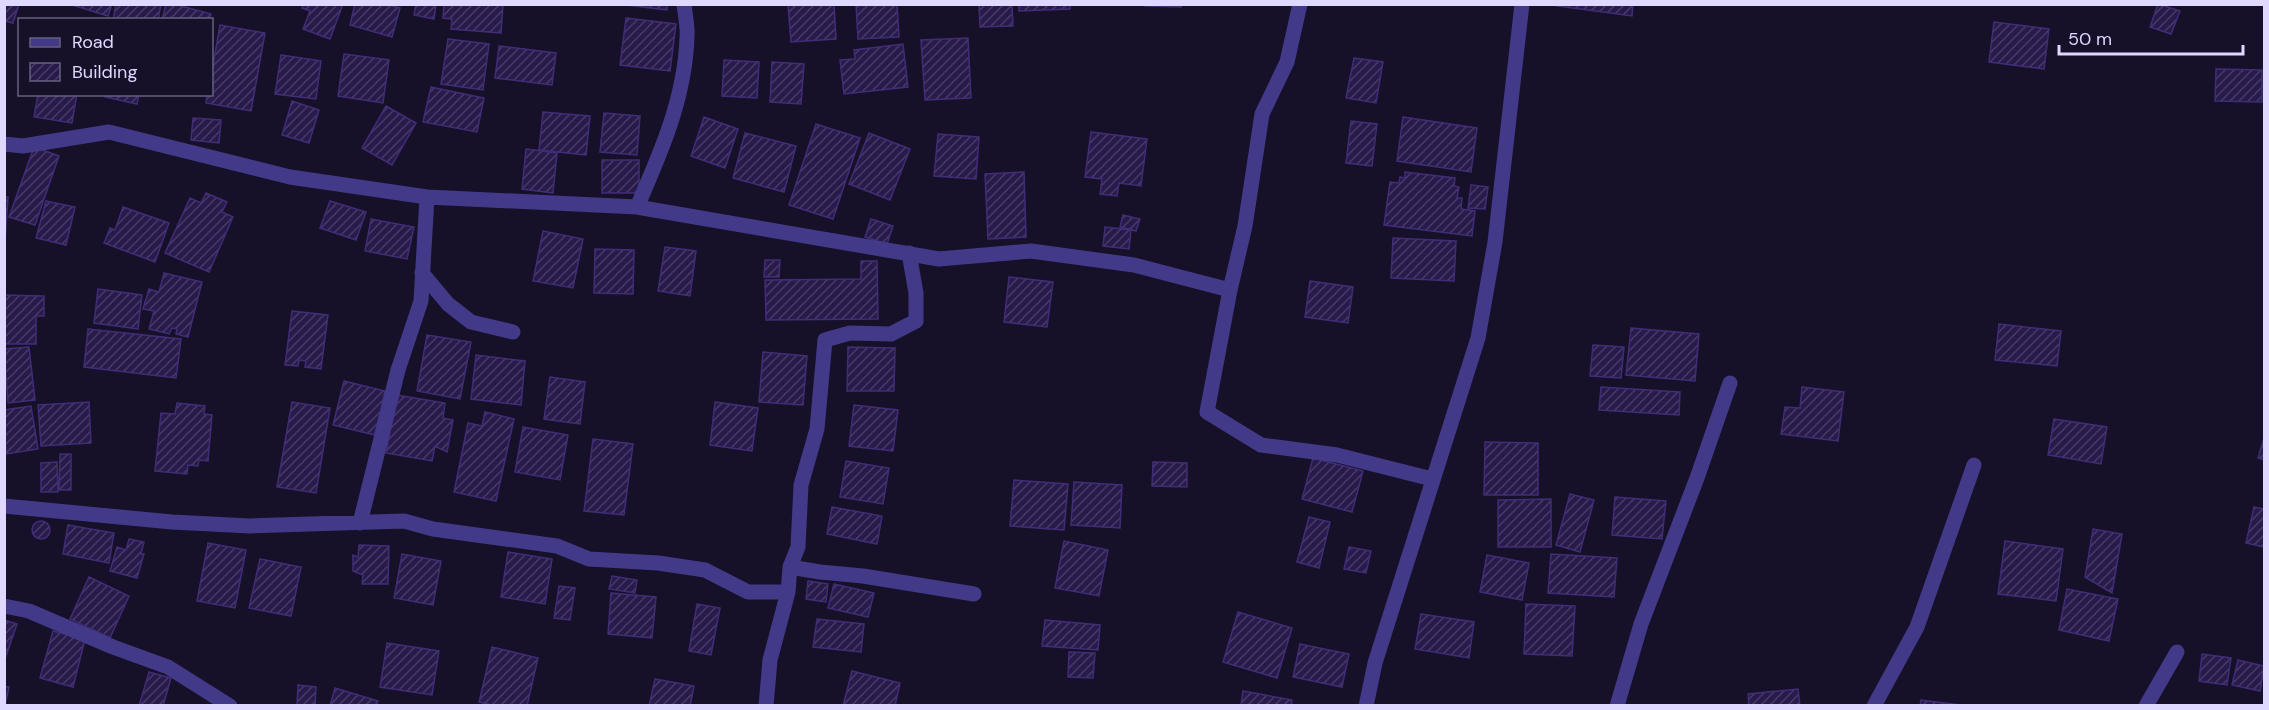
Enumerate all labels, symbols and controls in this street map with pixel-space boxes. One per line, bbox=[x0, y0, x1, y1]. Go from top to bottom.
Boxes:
legend bbox=[18, 18, 213, 96]
scale bar bbox=[2059, 18, 2244, 56]
text: 50 m bbox=[2068, 27, 2112, 51]
text: Road bbox=[72, 30, 114, 54]
text: Building bbox=[72, 60, 137, 84]

